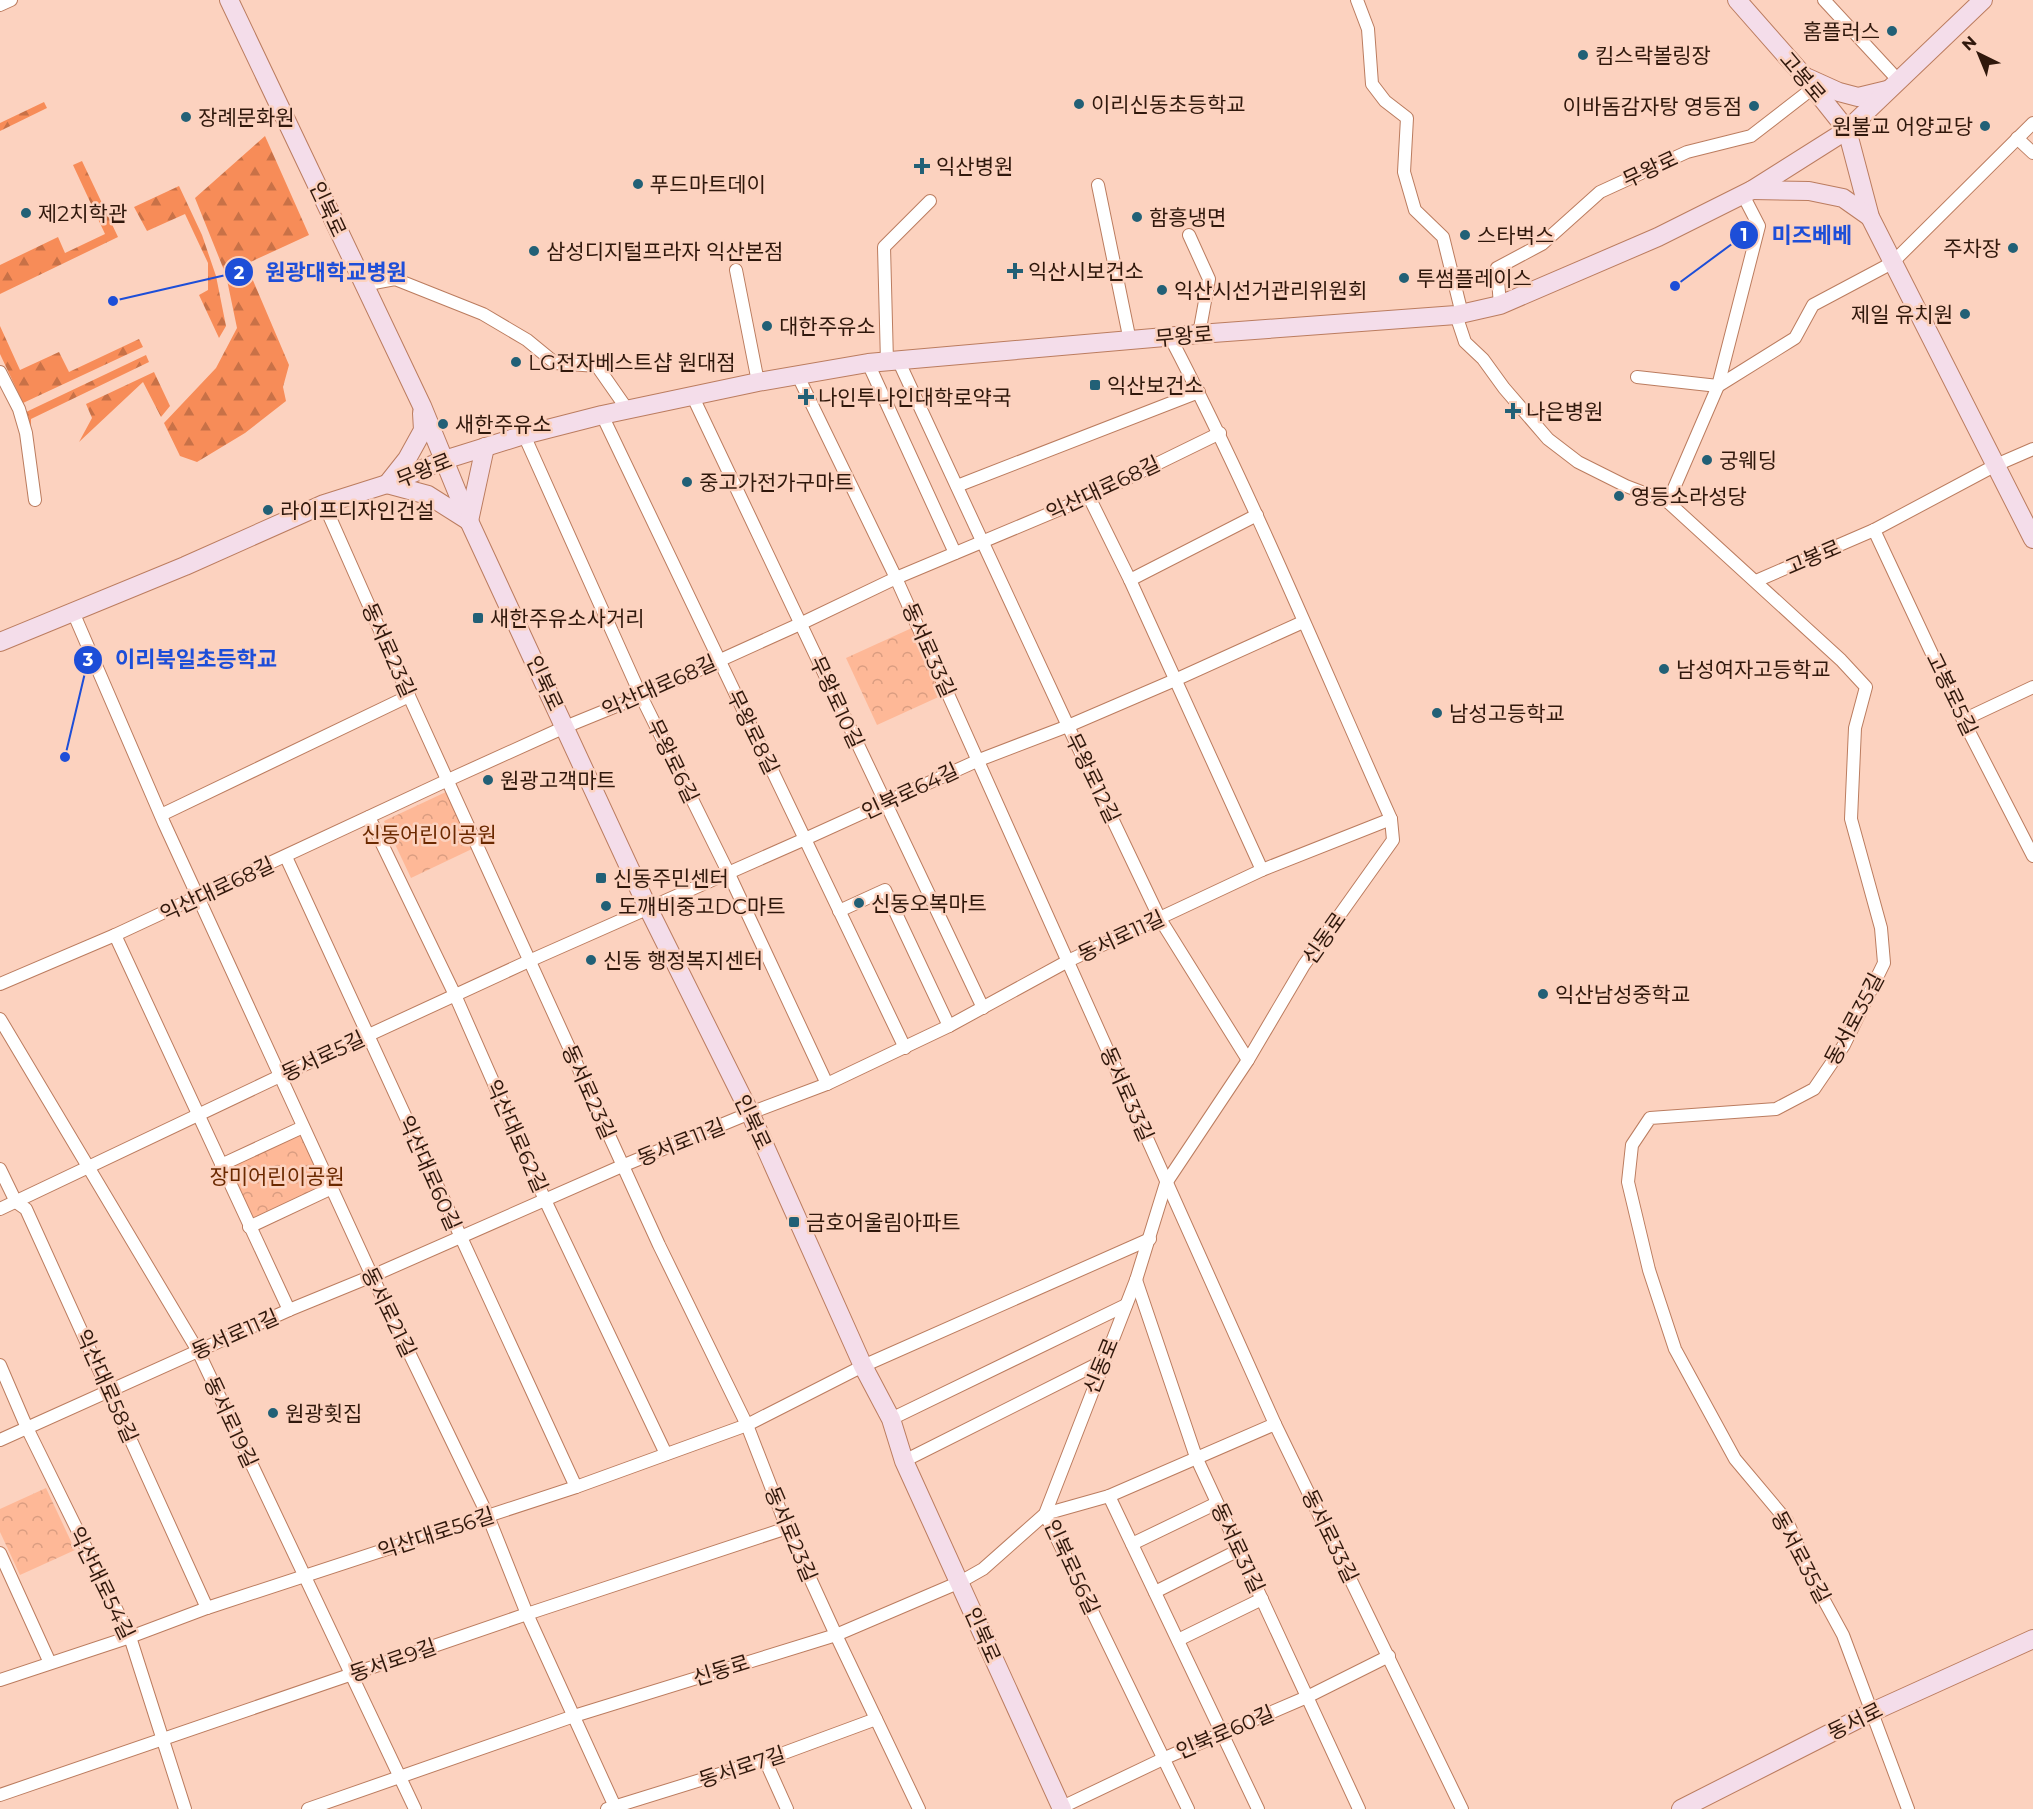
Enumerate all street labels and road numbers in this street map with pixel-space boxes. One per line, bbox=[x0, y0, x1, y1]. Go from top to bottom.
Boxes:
street label: 고봉로 bbox=[1775, 47, 1831, 107]
street label: 무왕로 bbox=[1618, 145, 1682, 193]
street label: 인북로 bbox=[304, 177, 352, 241]
street label: 무왕로 bbox=[1154, 321, 1214, 351]
street label: 무왕로 bbox=[392, 448, 456, 492]
street label: 익산대로68길 bbox=[1042, 451, 1164, 525]
street label: 고봉로 bbox=[1781, 534, 1845, 580]
street label: 동서로23길 bbox=[357, 599, 421, 701]
street label: 동서로33길 bbox=[897, 599, 961, 701]
street label: 고봉로5길 bbox=[1921, 648, 1983, 740]
street label: 익산대로68길 bbox=[598, 650, 720, 722]
street label: 인북로 bbox=[521, 651, 569, 715]
street label: 무왕로10길 bbox=[805, 652, 869, 752]
street label: 무왕로8길 bbox=[722, 686, 784, 778]
street label: 무왕로6길 bbox=[642, 715, 704, 807]
street label: 무왕로12길 bbox=[1061, 729, 1125, 827]
street label: 인북로64길 bbox=[858, 758, 962, 824]
street label: 익산대로68길 bbox=[156, 852, 278, 926]
street label: 동서로11길 bbox=[1074, 905, 1168, 967]
street label: 신동로 bbox=[1297, 907, 1351, 969]
street label: 동서로35길 bbox=[1819, 969, 1889, 1069]
street label: 동서로5길 bbox=[277, 1026, 369, 1086]
street label: 동서로23길 bbox=[557, 1041, 621, 1143]
street label: 동서로33길 bbox=[1095, 1043, 1159, 1145]
street label: 익산대로62길 bbox=[481, 1075, 553, 1197]
street label: 인북로 bbox=[729, 1090, 777, 1154]
street label: 익산대로60길 bbox=[394, 1112, 466, 1234]
street label: 동서로11길 bbox=[633, 1113, 729, 1171]
street label: 동서로21길 bbox=[357, 1263, 421, 1361]
street label: 동서로11길 bbox=[188, 1304, 282, 1364]
street label: 익산대로58길 bbox=[71, 1325, 143, 1447]
street label: 신동로 bbox=[1079, 1334, 1123, 1398]
street label: 동서로19길 bbox=[199, 1372, 263, 1472]
street label: 동서로23길 bbox=[760, 1483, 822, 1585]
street label: 동서로33길 bbox=[1297, 1485, 1363, 1587]
street label: 동서로31길 bbox=[1206, 1499, 1270, 1597]
street label: 익산대로56길 bbox=[374, 1502, 498, 1564]
street label: 동서로35길 bbox=[1766, 1507, 1836, 1607]
street label: 인북로56길 bbox=[1039, 1516, 1105, 1618]
street label: 익산대로54길 bbox=[64, 1523, 140, 1643]
street label: 인북로 bbox=[960, 1603, 1006, 1667]
street label: 동서로9길 bbox=[346, 1634, 440, 1686]
street label: 신동로 bbox=[690, 1650, 752, 1690]
street label: 동서로 bbox=[1823, 1697, 1887, 1745]
street label: 인북로60길 bbox=[1172, 1700, 1278, 1764]
street label: 동서로7길 bbox=[696, 1741, 788, 1793]

